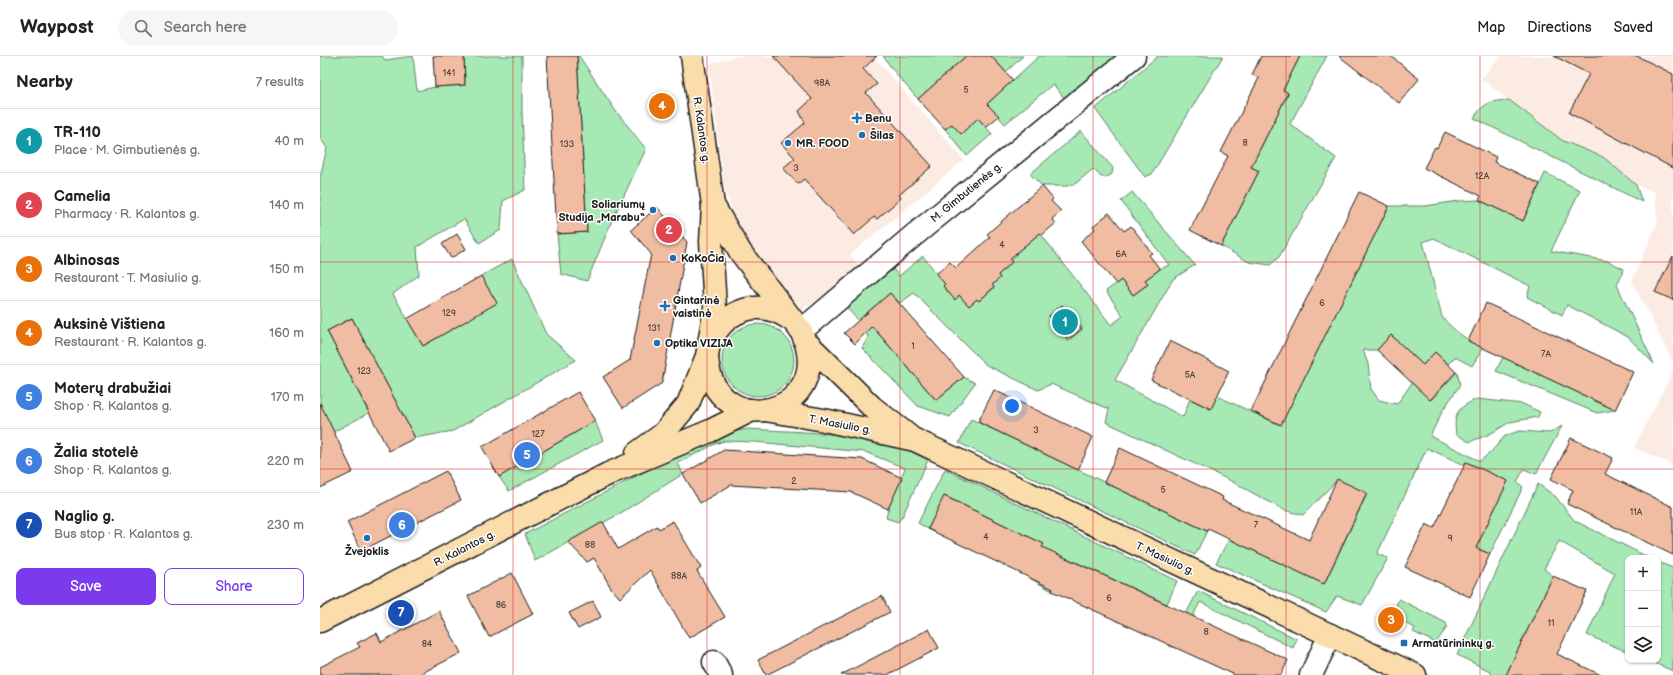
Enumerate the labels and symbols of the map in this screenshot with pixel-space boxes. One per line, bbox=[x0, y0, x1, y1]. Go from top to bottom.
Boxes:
house number: 141 bbox=[443, 68, 455, 79]
house number: 98A bbox=[814, 78, 830, 89]
house number: 5 bbox=[963, 85, 969, 96]
pin: 4 bbox=[649, 91, 675, 121]
street label: R. Kalantos g. bbox=[690, 96, 713, 164]
place label: Benu bbox=[865, 112, 891, 125]
marker: Benu bbox=[852, 113, 862, 123]
place label: Šilas bbox=[870, 128, 894, 142]
marker: Šilas bbox=[857, 130, 867, 140]
place label: MR. FOOD bbox=[796, 137, 849, 150]
marker: MR. FOOD bbox=[783, 138, 793, 148]
house number: 8 bbox=[1242, 138, 1248, 149]
house number: 133 bbox=[560, 139, 575, 150]
street label: M. Gimbutienės g. bbox=[928, 160, 1005, 225]
house number: 3 bbox=[793, 163, 799, 174]
house number: 12A bbox=[1475, 171, 1490, 182]
place label: Soliariumų Studija „Marabu“ bbox=[559, 198, 646, 224]
marker: Soliariumų Studija „Marabu“ bbox=[648, 205, 658, 215]
pin: 2 bbox=[656, 215, 682, 245]
house number: 4 bbox=[999, 240, 1005, 251]
house number: 6A bbox=[1116, 249, 1127, 260]
place label: KoKoČia bbox=[681, 251, 724, 265]
marker: KoKoČia bbox=[668, 253, 678, 263]
place label: Gintarinė vaistinė bbox=[672, 294, 720, 320]
house number: 6 bbox=[1319, 298, 1325, 309]
marker: Gintarinė vaistinė bbox=[660, 301, 670, 311]
pin: 1 bbox=[1052, 307, 1078, 337]
house number: 129 bbox=[442, 308, 456, 319]
house number: 131 bbox=[648, 323, 660, 334]
place label: Optika VIZIJA bbox=[665, 337, 733, 350]
marker: Optika VIZIJA bbox=[652, 338, 662, 348]
house number: 1 bbox=[911, 341, 915, 352]
house number: 7A bbox=[1541, 349, 1551, 360]
house number: 123 bbox=[357, 366, 372, 377]
house number: 5A bbox=[1185, 370, 1196, 381]
your location bbox=[1002, 396, 1022, 416]
street label: T. Masiulio g. bbox=[808, 412, 872, 437]
house number: 3 bbox=[1033, 425, 1039, 436]
house number: 127 bbox=[531, 429, 545, 440]
pin: 5 bbox=[514, 440, 540, 470]
house number: 2 bbox=[791, 476, 797, 487]
house number: 5 bbox=[1160, 485, 1166, 496]
house number: 11A bbox=[1630, 507, 1643, 518]
pin: 6 bbox=[389, 510, 415, 540]
house number: 7 bbox=[1254, 520, 1259, 531]
street label: R. Kalantos g. bbox=[431, 527, 497, 569]
house number: 4 bbox=[983, 532, 989, 543]
marker: Žvejoklis bbox=[362, 533, 372, 543]
house number: 9 bbox=[1447, 533, 1453, 544]
street label: T. Masiulio g. bbox=[1133, 539, 1196, 578]
house number: 88 bbox=[585, 540, 595, 551]
place label: Žvejoklis bbox=[345, 544, 390, 558]
house number: 88A bbox=[671, 571, 687, 582]
house number: 6 bbox=[1106, 593, 1112, 604]
pin: 7 bbox=[388, 598, 414, 628]
house number: 86 bbox=[496, 600, 507, 611]
pin: 3 bbox=[1378, 605, 1404, 635]
house number: 11 bbox=[1548, 618, 1554, 629]
house number: 8 bbox=[1203, 627, 1209, 638]
place label: Armatūrininkų g. bbox=[1411, 637, 1495, 650]
marker: Armatūrininkų g. bbox=[1399, 638, 1409, 648]
house number: 84 bbox=[422, 639, 433, 650]

